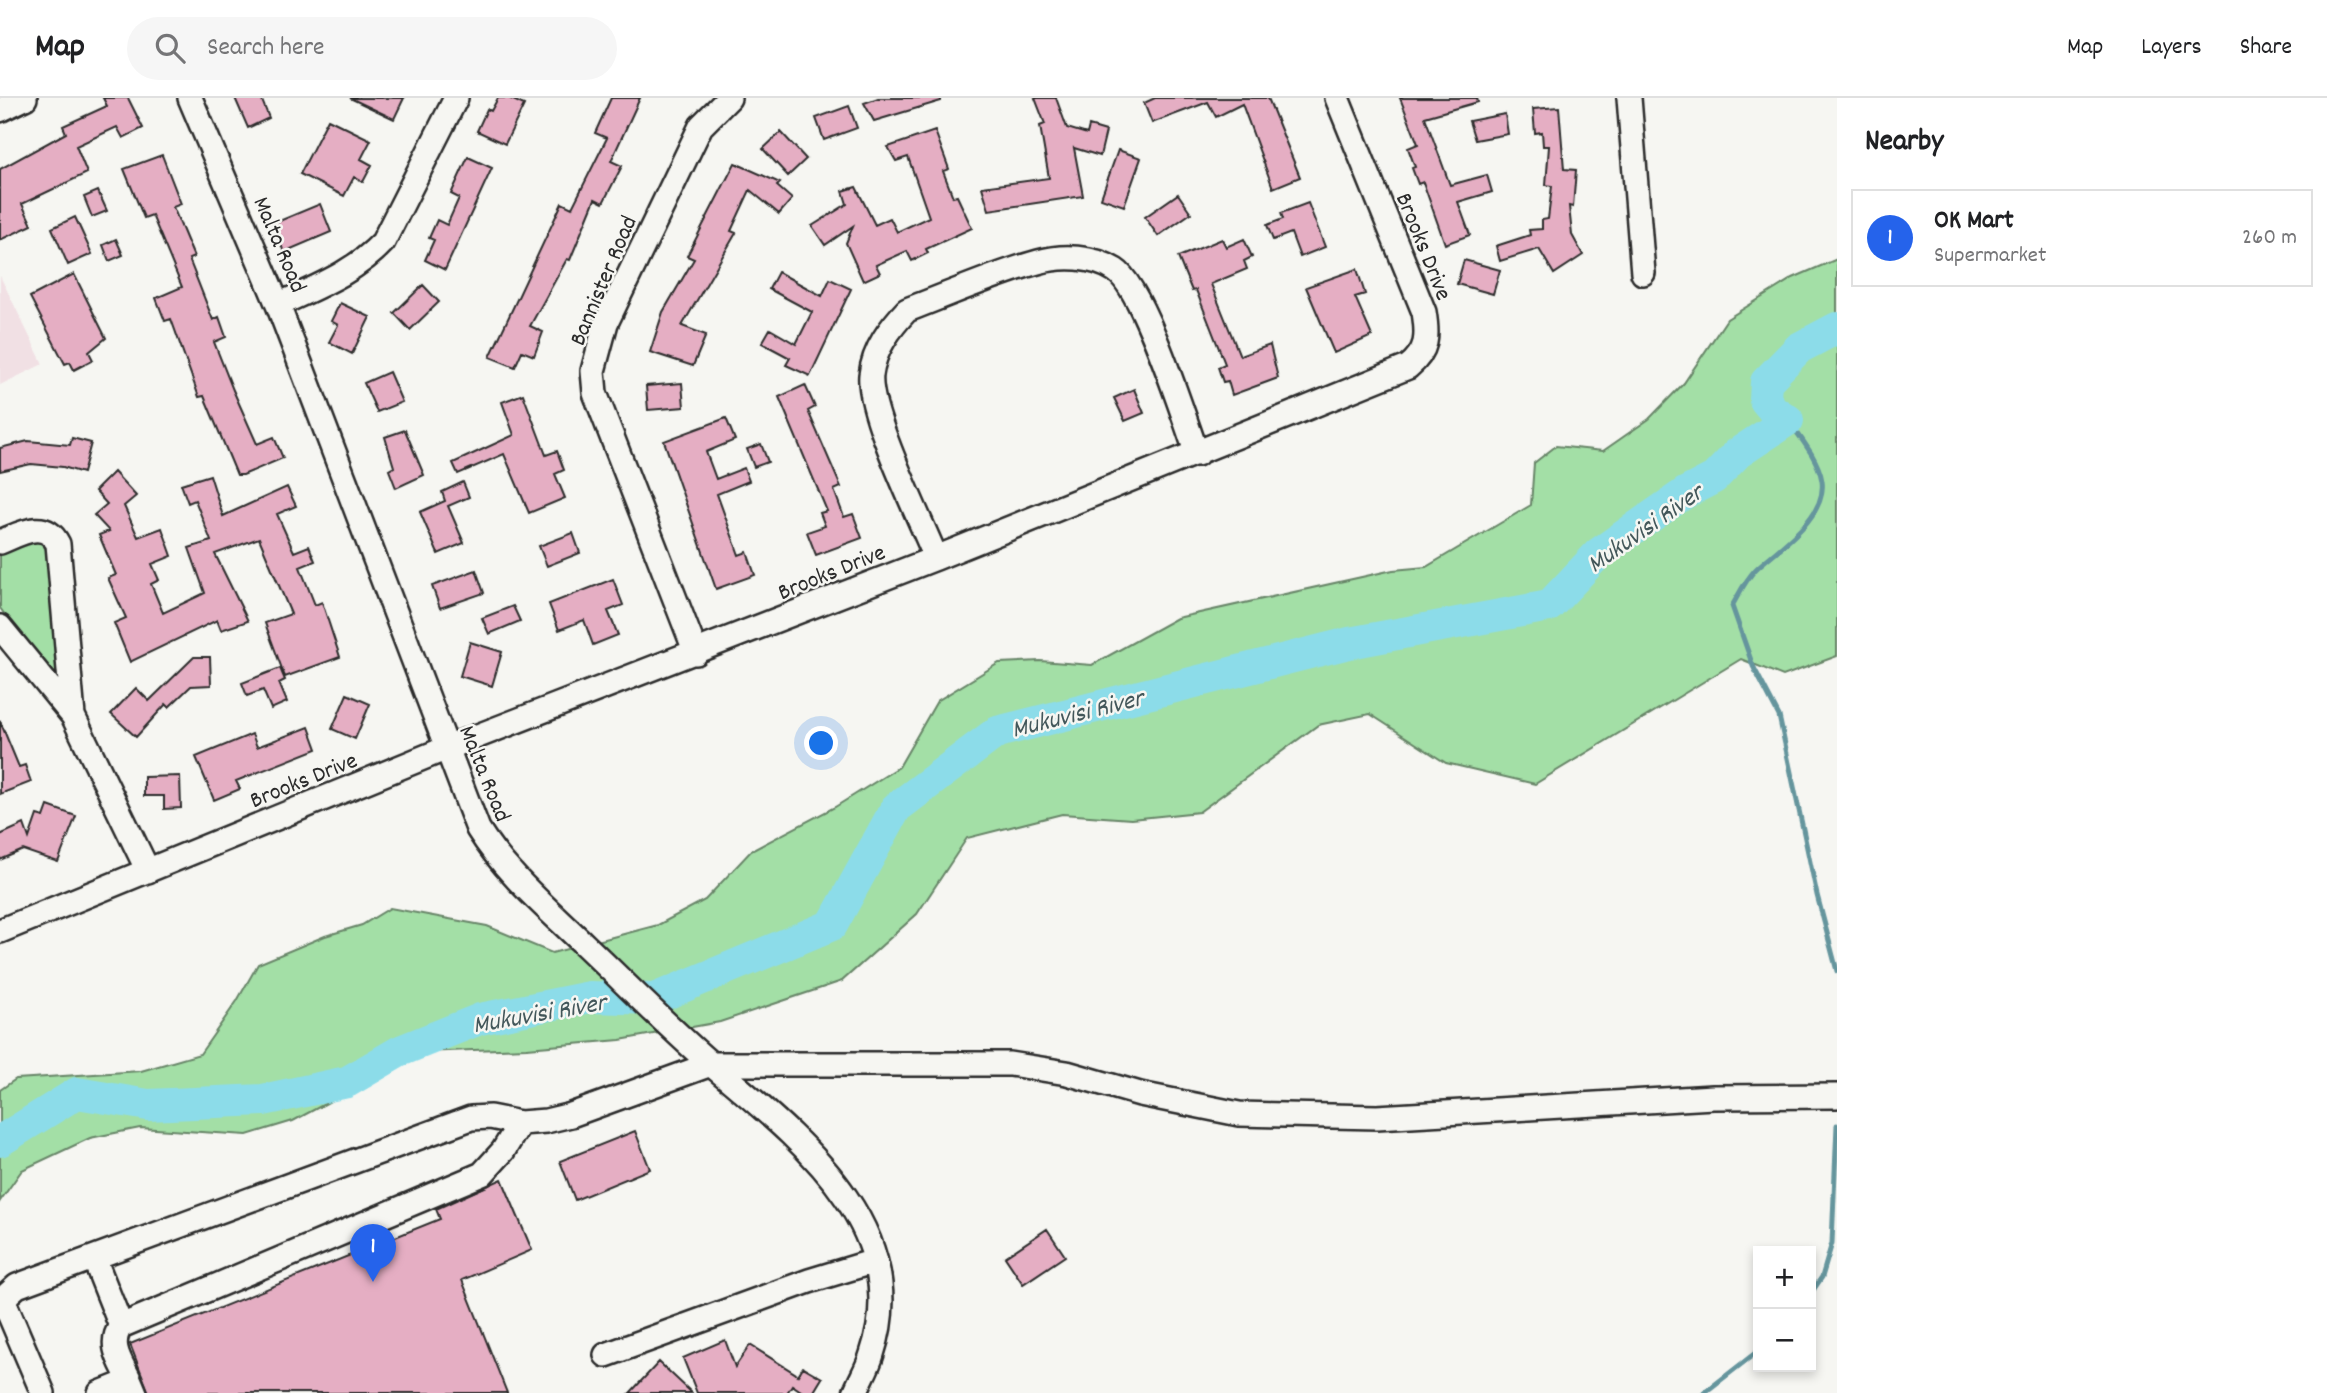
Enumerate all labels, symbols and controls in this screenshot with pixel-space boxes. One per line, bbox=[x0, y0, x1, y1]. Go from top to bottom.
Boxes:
search box bbox=[127, 17, 617, 80]
text: Map bbox=[35, 25, 85, 72]
icon: search bbox=[151, 29, 189, 67]
text: Search here bbox=[207, 30, 325, 67]
text: Map bbox=[2067, 31, 2103, 65]
text: Layers bbox=[2141, 31, 2202, 65]
text: Share bbox=[2240, 31, 2292, 65]
text: Nearby bbox=[1865, 122, 1943, 165]
street label: Brooks Drive bbox=[1385, 188, 1459, 306]
street label: Malta Road bbox=[243, 192, 314, 299]
text: OK Mart bbox=[1934, 203, 2014, 240]
street label: Bannister Road bbox=[562, 211, 647, 351]
text: 1 bbox=[1887, 222, 1893, 255]
text: 260 m bbox=[2242, 222, 2297, 255]
text: Supermarket bbox=[1934, 240, 2046, 273]
water label: Mukuvisi River bbox=[1580, 474, 1715, 584]
street label: Brooks Drive bbox=[773, 537, 891, 611]
water label: Mukuvisi River bbox=[1008, 680, 1151, 750]
street label: Malta Road bbox=[448, 721, 518, 828]
your location bbox=[804, 726, 838, 760]
street label: Brooks Drive bbox=[245, 745, 363, 819]
water label: Mukuvisi River bbox=[470, 985, 613, 1045]
pin: 1 bbox=[350, 1224, 396, 1282]
map controls bbox=[1753, 1246, 1816, 1372]
button: + bbox=[1753, 1246, 1816, 1309]
button: − bbox=[1753, 1309, 1816, 1372]

